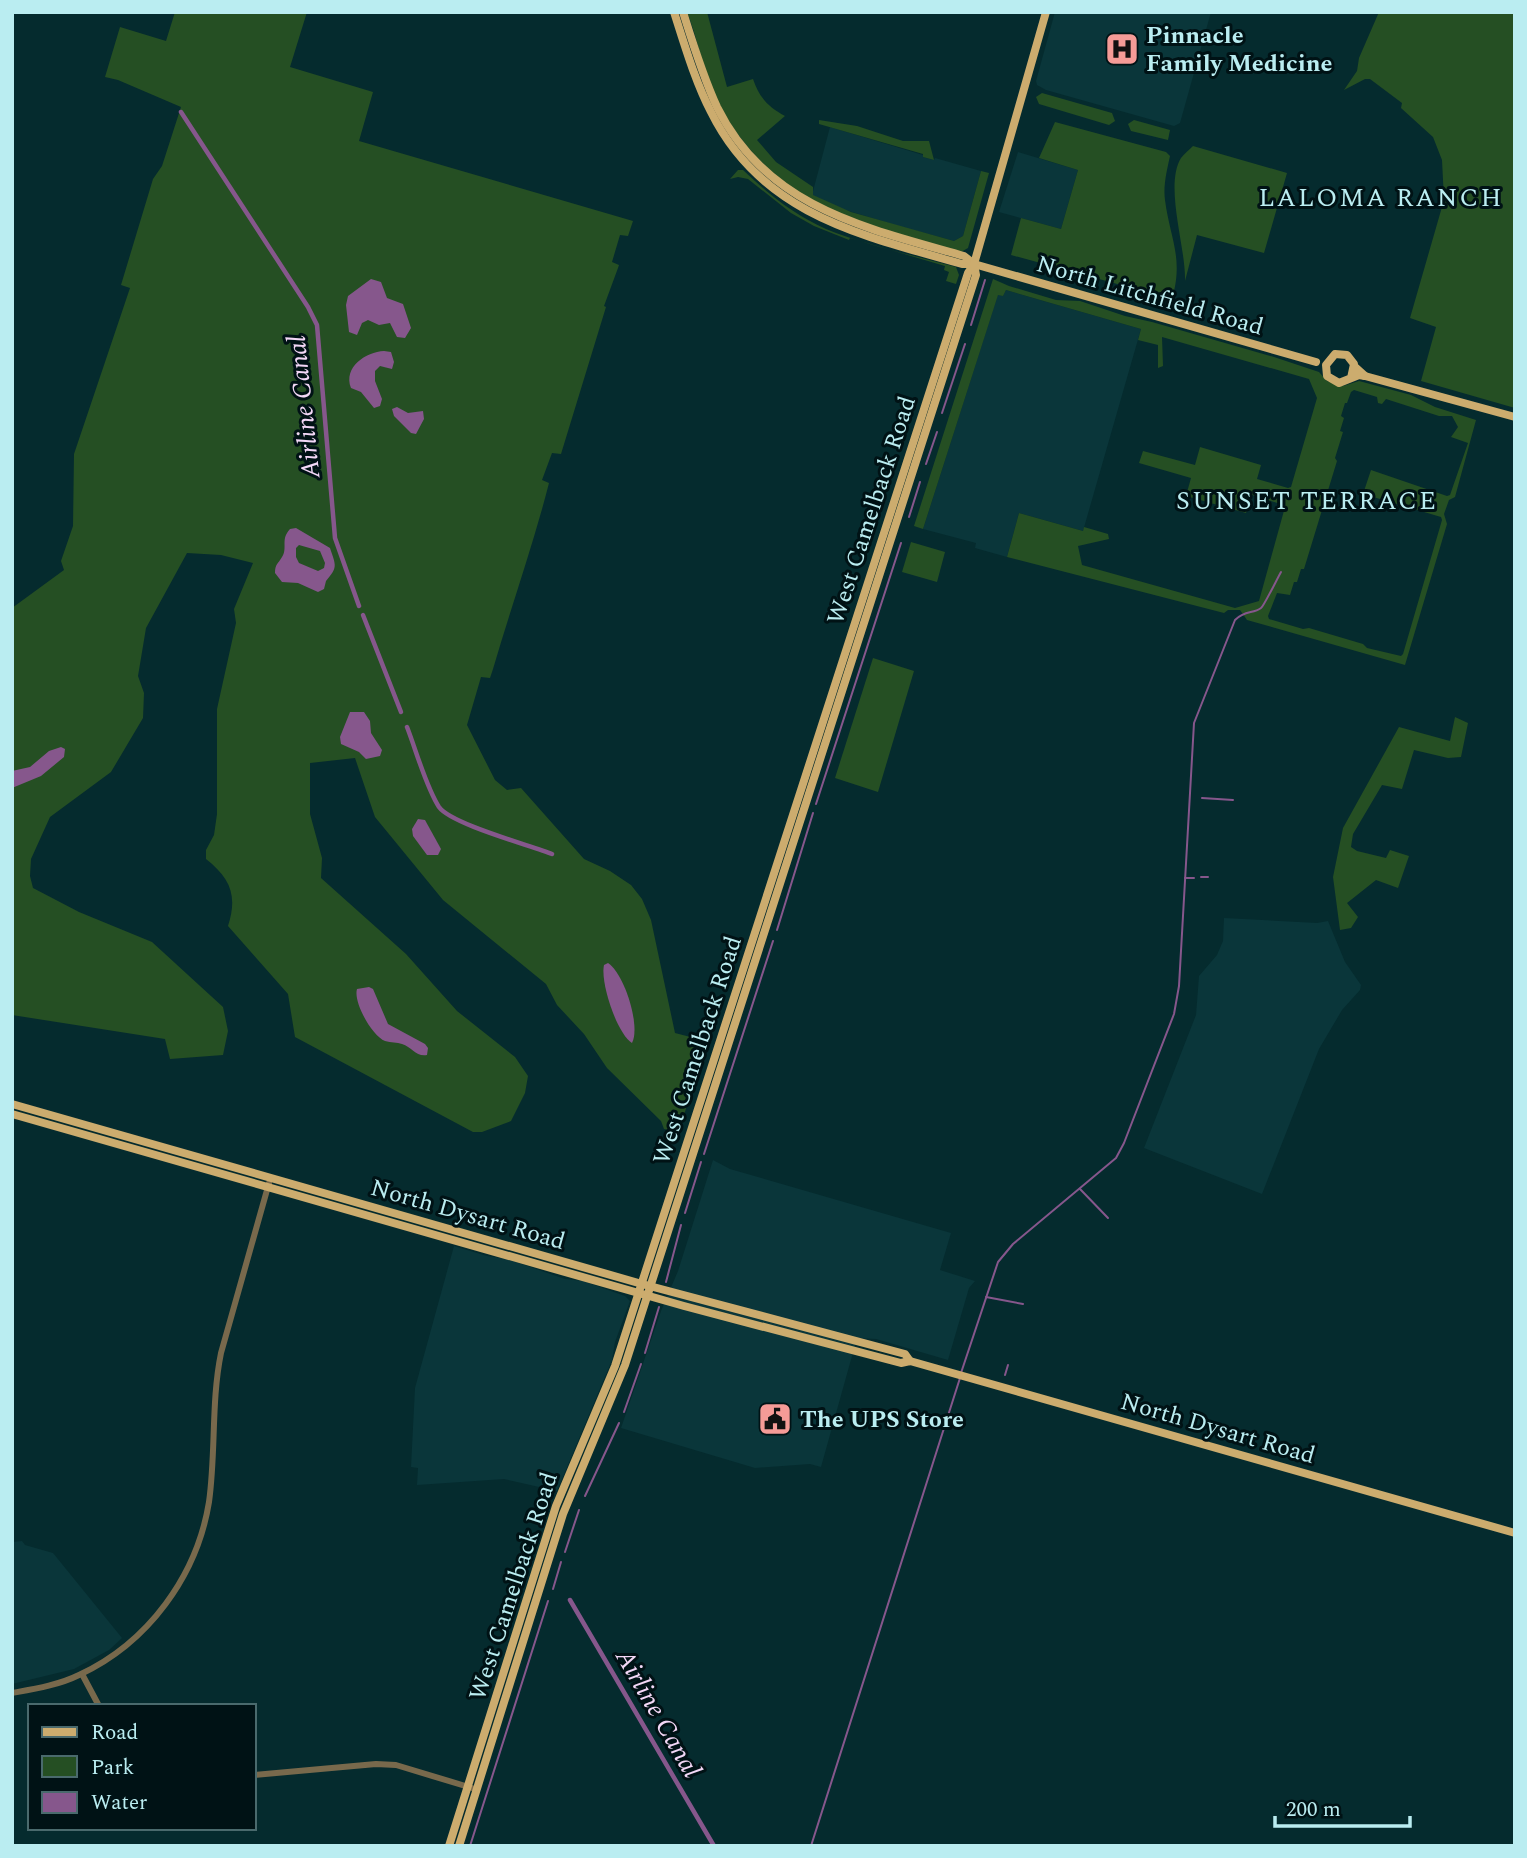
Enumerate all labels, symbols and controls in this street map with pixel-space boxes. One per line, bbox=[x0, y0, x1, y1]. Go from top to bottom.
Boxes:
place label: Pinnacle Family Medicine bbox=[1146, 18, 1332, 82]
hospital icon: Pinnacle Family Medicine bbox=[1103, 30, 1141, 68]
district label: LALOMA RANCH bbox=[1258, 178, 1504, 218]
street label: North Litchfield Road bbox=[1032, 246, 1267, 346]
water label: Airline Canal bbox=[277, 333, 331, 481]
street label: West Camelback Road bbox=[818, 392, 926, 629]
district label: SUNSET TERRACE bbox=[1176, 481, 1438, 521]
street label: West Camelback Road bbox=[644, 932, 752, 1169]
street label: North Dysart Road bbox=[366, 1170, 569, 1260]
street label: North Dysart Road bbox=[1116, 1384, 1319, 1474]
public building icon: The UPS Store bbox=[756, 1400, 794, 1438]
place label: The UPS Store bbox=[800, 1402, 964, 1438]
street label: West Camelback Road bbox=[460, 1468, 568, 1705]
water label: Airline Canal bbox=[604, 1641, 711, 1786]
legend bbox=[28, 1704, 256, 1830]
text: Road bbox=[91, 1717, 138, 1749]
text: Park bbox=[91, 1752, 135, 1784]
scale bar bbox=[1275, 1784, 1410, 1828]
text: Water bbox=[91, 1787, 147, 1819]
text: 200 m bbox=[1286, 1794, 1341, 1826]

